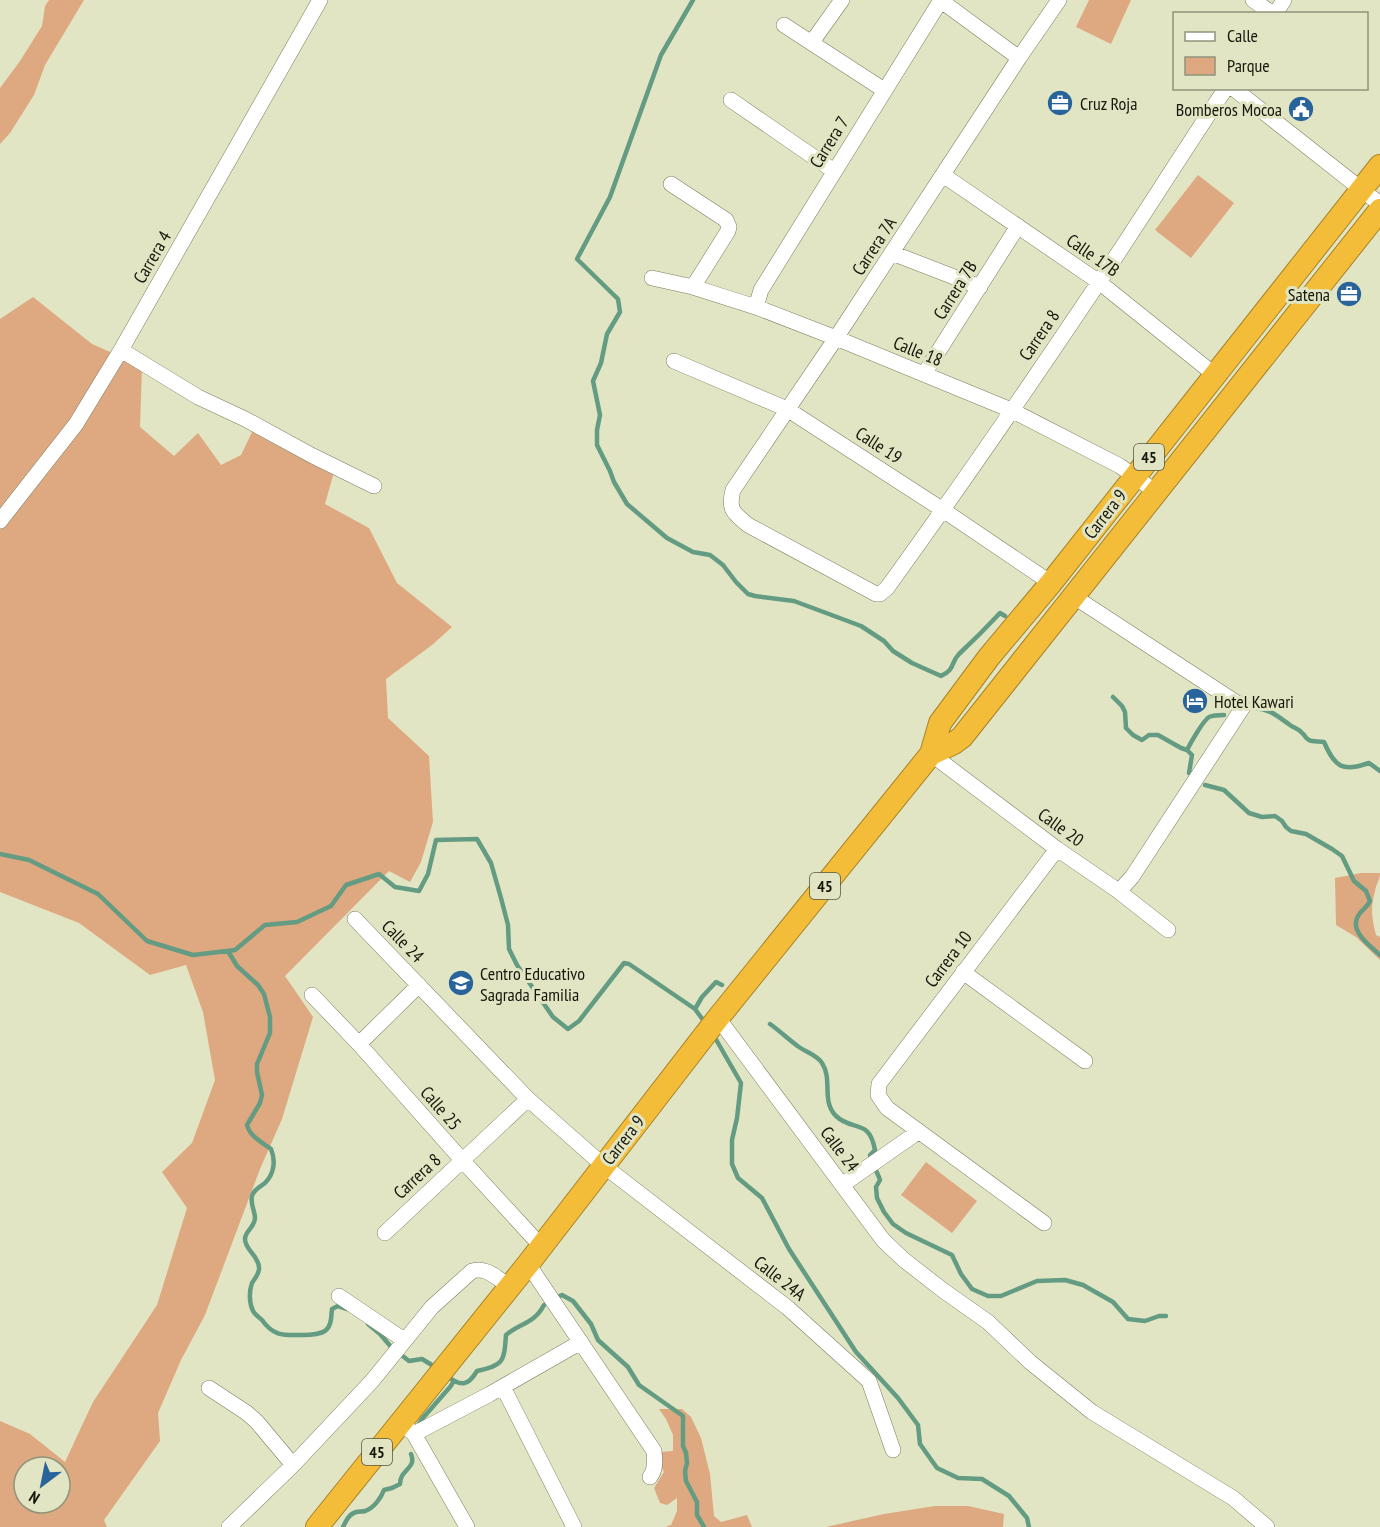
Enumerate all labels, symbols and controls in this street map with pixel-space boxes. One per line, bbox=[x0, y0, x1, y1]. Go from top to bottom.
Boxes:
legend bbox=[1173, 12, 1368, 90]
text: Calle bbox=[1227, 24, 1258, 47]
text: Parque bbox=[1227, 54, 1270, 77]
office icon: Cruz Roja bbox=[1045, 88, 1075, 118]
place label: Cruz Roja bbox=[1080, 92, 1137, 115]
public building icon: Bomberos Mocoa bbox=[1286, 94, 1316, 124]
place label: Bomberos Mocoa bbox=[1176, 98, 1282, 121]
street label: Carrera 7 bbox=[804, 112, 854, 172]
street label: Carrera 7A bbox=[847, 212, 902, 279]
street label: Carrera 4 bbox=[128, 227, 176, 287]
street label: Calle 17B bbox=[1062, 229, 1124, 281]
street label: Carrera 7B bbox=[928, 256, 982, 324]
office icon: Satena bbox=[1334, 279, 1364, 309]
place label: Satena bbox=[1288, 283, 1330, 306]
street label: Carrera 8 bbox=[1014, 305, 1064, 365]
street label: Calle 18 bbox=[890, 331, 946, 371]
street label: Calle 19 bbox=[851, 421, 907, 469]
road number: 45 bbox=[1134, 444, 1164, 470]
street label: Carrera 9 bbox=[1079, 485, 1131, 543]
hotel icon: Hotel Kawari bbox=[1180, 686, 1210, 716]
place label: Hotel Kawari bbox=[1214, 690, 1294, 713]
street label: Calle 20 bbox=[1034, 803, 1088, 851]
road number: 45 bbox=[810, 873, 840, 899]
street label: Calle 24 bbox=[377, 915, 429, 967]
street label: Carrera 10 bbox=[919, 926, 977, 992]
place label: Centro Educativo Sagrada Familia bbox=[480, 962, 585, 1006]
school or university icon: Centro Educativo Sagrada Familia bbox=[446, 968, 476, 998]
street label: Calle 25 bbox=[416, 1081, 466, 1135]
street label: Carrera 9 bbox=[597, 1111, 649, 1169]
street label: Calle 24 bbox=[815, 1122, 865, 1176]
street label: Carrera 8 bbox=[388, 1148, 446, 1204]
street label: Calle 24A bbox=[749, 1251, 811, 1306]
road number: 45 bbox=[362, 1439, 392, 1465]
north arrow bbox=[12, 1455, 72, 1515]
text: N bbox=[25, 1487, 43, 1508]

